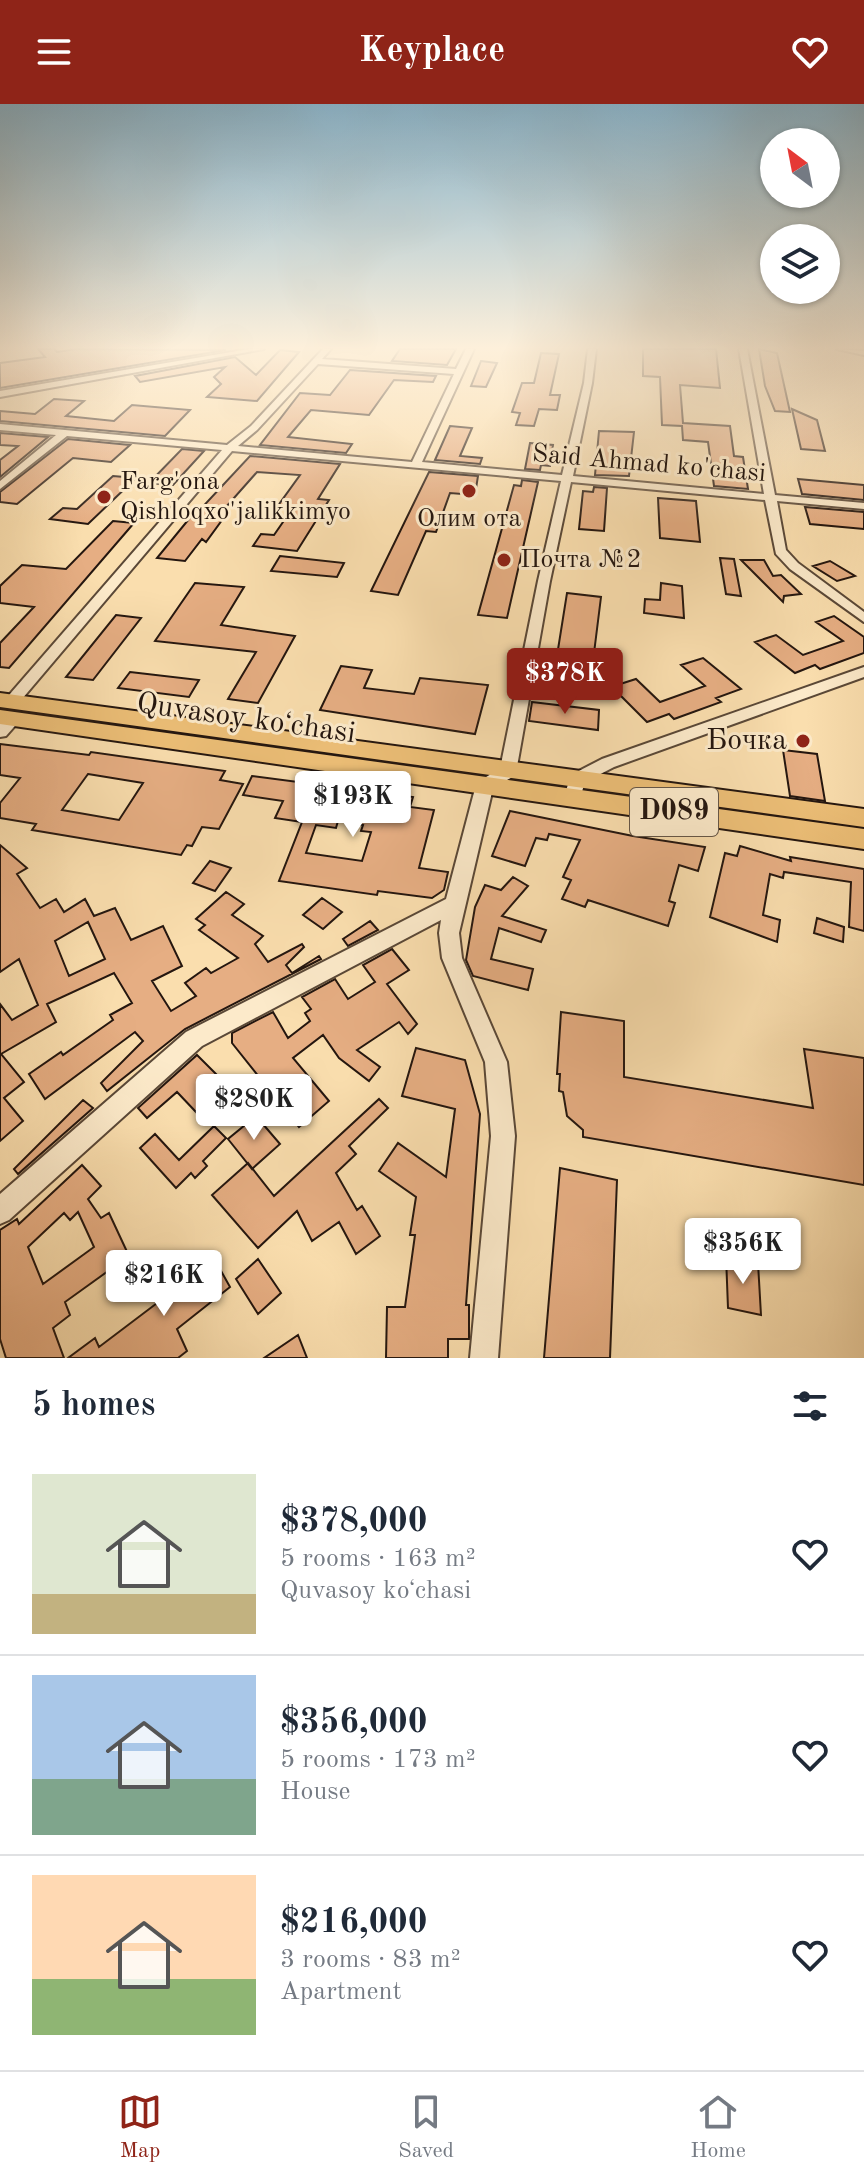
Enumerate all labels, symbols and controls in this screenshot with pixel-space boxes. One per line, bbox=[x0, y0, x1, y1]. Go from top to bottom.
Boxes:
icon: menu bbox=[32, 30, 76, 74]
icon: heart bbox=[788, 30, 832, 74]
text: Keyplace bbox=[359, 34, 505, 70]
north arrow bbox=[760, 128, 840, 208]
map controls bbox=[760, 128, 840, 304]
button: layers bbox=[760, 224, 840, 304]
street label: Said Ahmad ko'chasi bbox=[531, 441, 767, 487]
place label: Farg'ona Qishloqxo'jalikkimyo bbox=[120, 469, 351, 525]
marker: Олим ота bbox=[460, 482, 478, 500]
marker: Farg'ona Qishloqxo'jalikkimyo bbox=[95, 488, 113, 506]
place label: Олим ота bbox=[417, 506, 521, 532]
place label: Почта №2 bbox=[520, 547, 642, 573]
marker: Почта №2 bbox=[495, 551, 513, 569]
pin: $378K bbox=[509, 648, 621, 716]
text: $378K bbox=[525, 661, 605, 687]
street label: Quvasoy koʻchasi bbox=[135, 689, 357, 749]
place label: Бочка bbox=[706, 726, 787, 756]
marker: Бочка bbox=[794, 732, 812, 750]
pin: $193K bbox=[297, 771, 409, 839]
text: $193K bbox=[313, 784, 393, 810]
road number: D089 bbox=[630, 788, 718, 836]
pin: $280K bbox=[198, 1074, 310, 1142]
text: $280K bbox=[214, 1087, 294, 1113]
pin: $356K bbox=[687, 1218, 799, 1286]
text: $356K bbox=[703, 1231, 783, 1257]
pin: $216K bbox=[108, 1250, 220, 1318]
text: $216K bbox=[124, 1263, 204, 1289]
icon: filters bbox=[788, 1384, 832, 1428]
text: 5 homes bbox=[32, 1389, 155, 1423]
text: $378,000 bbox=[280, 1505, 428, 1539]
icon: home bbox=[96, 1506, 192, 1602]
icon: heart bbox=[788, 1532, 832, 1576]
text: 5 rooms · 163 m² bbox=[280, 1546, 476, 1572]
text: Quvasoy koʻchasi bbox=[280, 1578, 471, 1604]
text: $356,000 bbox=[280, 1706, 428, 1740]
icon: home bbox=[96, 1707, 192, 1803]
icon: heart bbox=[788, 1733, 832, 1777]
text: 5 rooms · 173 m² bbox=[280, 1747, 476, 1773]
text: House bbox=[280, 1779, 351, 1805]
text: $216,000 bbox=[280, 1906, 428, 1940]
icon: home bbox=[96, 1907, 192, 2003]
icon: heart bbox=[788, 1933, 832, 1977]
text: 3 rooms · 83 m² bbox=[280, 1947, 461, 1973]
text: Apartment bbox=[280, 1979, 402, 2005]
tab: Map bbox=[118, 2090, 162, 2165]
tab: Saved bbox=[398, 2090, 454, 2165]
tab: Home bbox=[690, 2090, 746, 2165]

